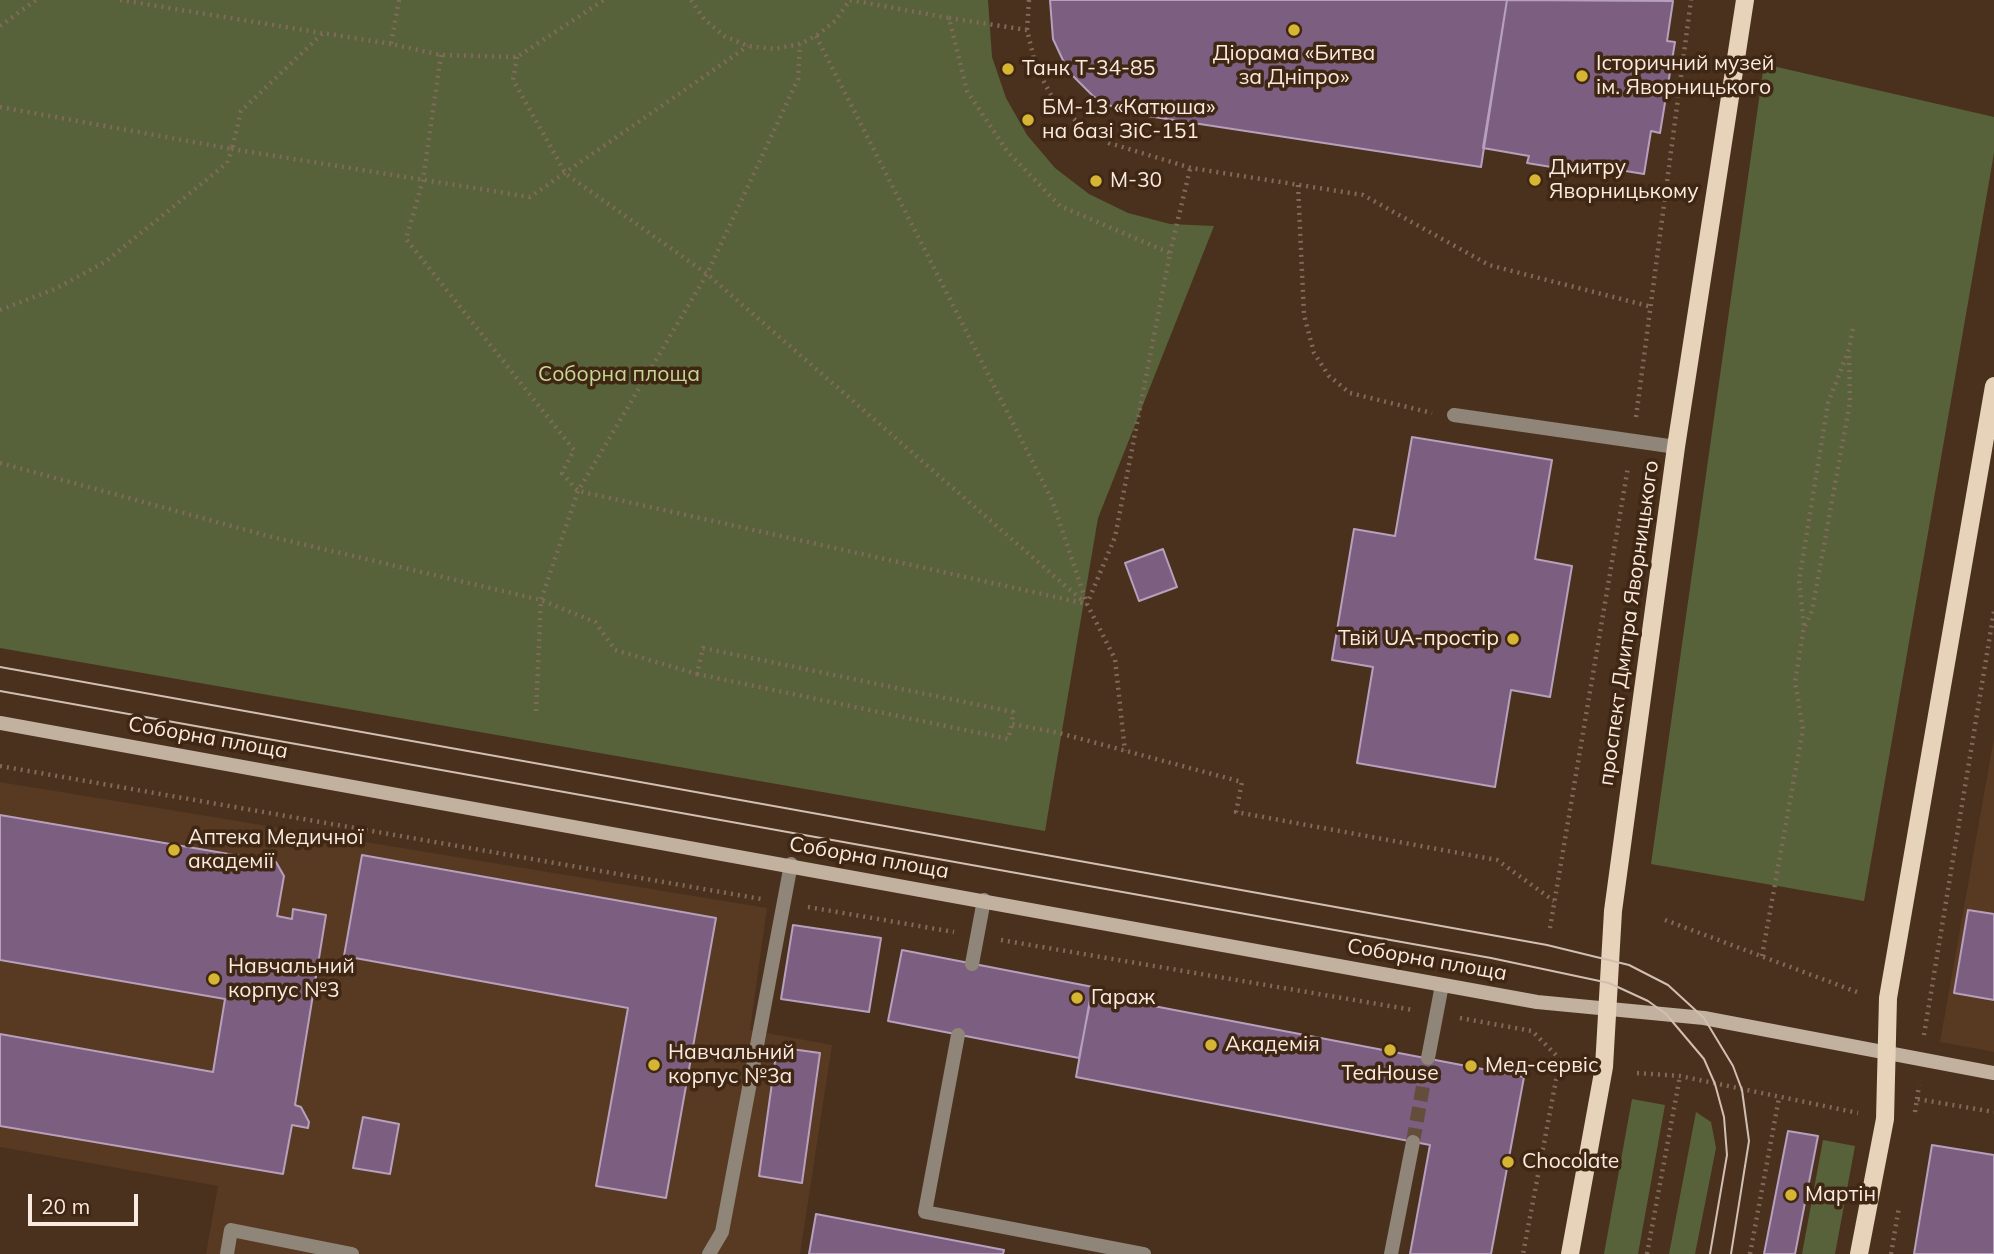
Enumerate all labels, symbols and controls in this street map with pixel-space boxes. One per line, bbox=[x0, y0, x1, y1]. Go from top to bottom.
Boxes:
marker: Діорама «Битва за Дніпро» bbox=[1286, 22, 1302, 38]
place label: Діорама «Битва за Дніпро» bbox=[1213, 41, 1375, 91]
place label: Історичний музей ім. Яворницького bbox=[1596, 51, 1774, 101]
place label: Танк Т-34-85 bbox=[1022, 56, 1155, 82]
marker: Танк Т-34-85 bbox=[1000, 61, 1016, 77]
marker: Історичний музей ім. Яворницького bbox=[1574, 68, 1590, 84]
place label: БМ-13 «Катюша» на базі ЗіС-151 bbox=[1042, 95, 1215, 145]
marker: БМ-13 «Катюша» на базі ЗіС-151 bbox=[1020, 112, 1036, 128]
place label: Дмитру Яворницькому bbox=[1549, 155, 1699, 205]
place label: М-30 bbox=[1110, 168, 1162, 194]
marker: Дмитру Яворницькому bbox=[1527, 172, 1543, 188]
marker: М-30 bbox=[1088, 173, 1104, 189]
park label: Соборна площа bbox=[538, 362, 700, 388]
street label: проспект Дмитра Яворницького bbox=[1594, 459, 1664, 787]
place label: Твій UA-простір bbox=[1338, 626, 1499, 652]
marker: Твій UA-простір bbox=[1505, 631, 1521, 647]
street label: Соборна площа bbox=[126, 712, 290, 764]
place label: Аптека Медичної академії bbox=[188, 825, 363, 875]
street label: Соборна площа bbox=[787, 832, 951, 884]
marker: Аптека Медичної академії bbox=[166, 842, 182, 858]
street label: Соборна площа bbox=[1345, 934, 1509, 986]
place label: Навчальний корпус №3 bbox=[228, 954, 355, 1004]
marker: Навчальний корпус №3 bbox=[206, 971, 222, 987]
place label: Гараж bbox=[1091, 985, 1155, 1011]
marker: Гараж bbox=[1069, 990, 1085, 1006]
place label: Академія bbox=[1225, 1032, 1320, 1058]
marker: Академія bbox=[1203, 1037, 1219, 1053]
place label: Навчальний корпус №3а bbox=[668, 1040, 795, 1090]
marker: TeaHouse bbox=[1382, 1042, 1398, 1058]
place label: Мед-сервіс bbox=[1485, 1053, 1599, 1079]
marker: Навчальний корпус №3а bbox=[646, 1057, 662, 1073]
marker: Мед-сервіс bbox=[1463, 1058, 1479, 1074]
place label: TeaHouse bbox=[1341, 1061, 1439, 1087]
place label: Chocolate bbox=[1522, 1149, 1619, 1175]
marker: Chocolate bbox=[1500, 1154, 1516, 1170]
scale bar bbox=[32, 1180, 142, 1224]
place label: Мартін bbox=[1805, 1182, 1876, 1208]
marker: Мартін bbox=[1783, 1187, 1799, 1203]
text: 20 m bbox=[41, 1193, 90, 1219]

